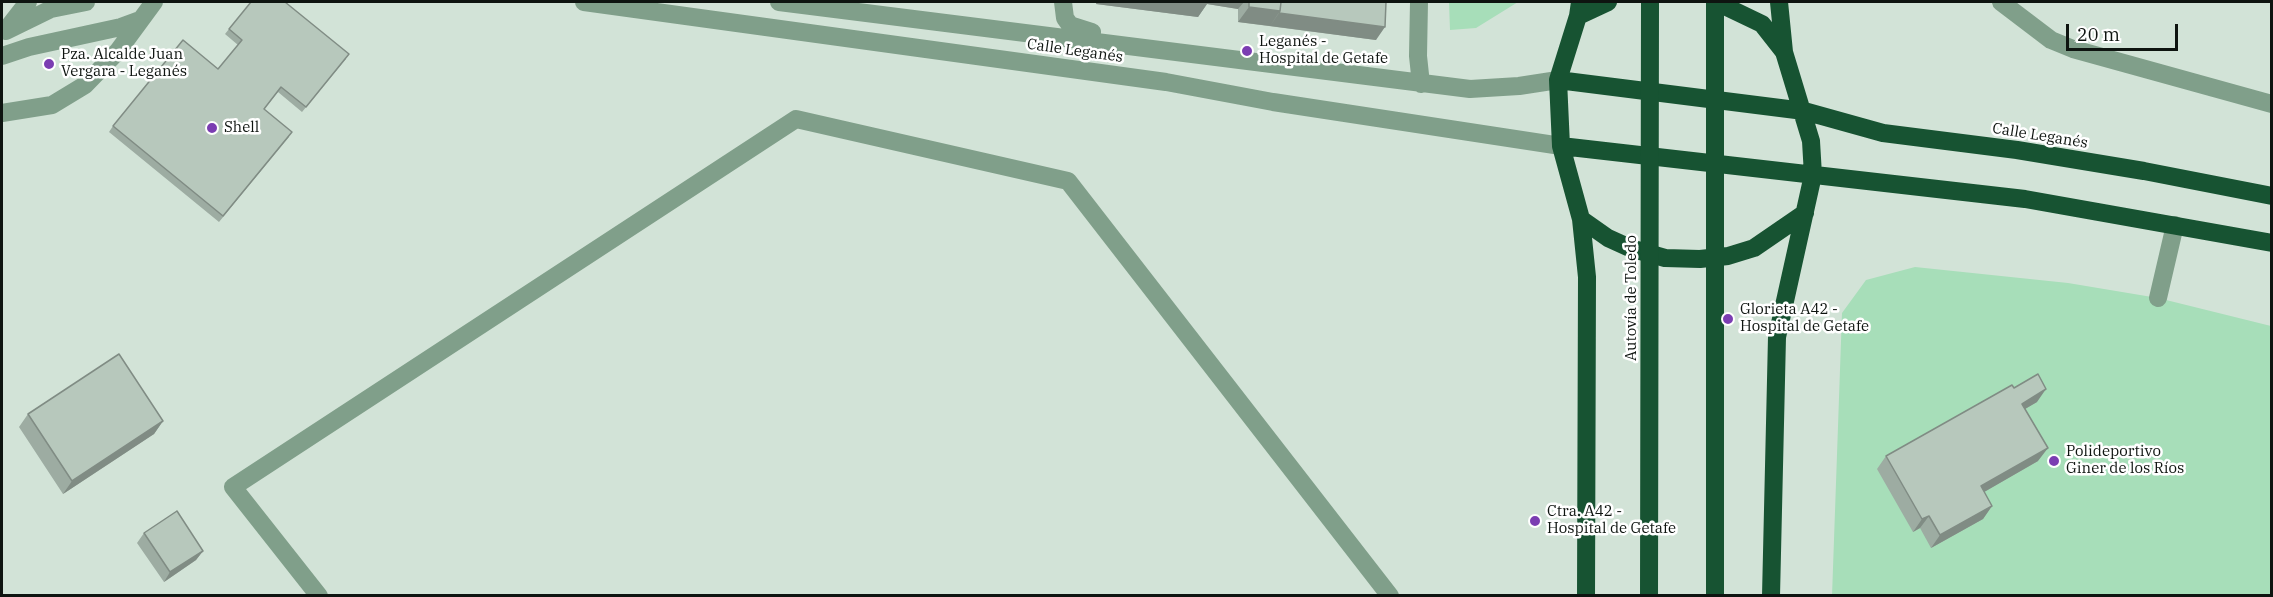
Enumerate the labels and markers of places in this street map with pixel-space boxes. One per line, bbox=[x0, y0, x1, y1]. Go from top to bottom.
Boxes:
place label: Leganés - Hospital de Getafe bbox=[1259, 33, 1388, 68]
marker: Leganés - Hospital de Getafe bbox=[1240, 44, 1254, 58]
place label: Pza. Alcalde Juan Vergara - Leganés bbox=[61, 46, 187, 81]
marker: Pza. Alcalde Juan Vergara - Leganés bbox=[42, 57, 56, 71]
place label: Shell bbox=[224, 119, 259, 137]
marker: Shell bbox=[205, 121, 219, 135]
place label: Glorieta A42 - Hospital de Getafe bbox=[1740, 301, 1869, 336]
marker: Glorieta A42 - Hospital de Getafe bbox=[1721, 312, 1735, 326]
place label: Polideportivo Giner de los Ríos bbox=[2066, 443, 2184, 478]
marker: Polideportivo Giner de los Ríos bbox=[2047, 454, 2061, 468]
place label: Ctra. A42 - Hospital de Getafe bbox=[1547, 503, 1676, 538]
marker: Ctra. A42 - Hospital de Getafe bbox=[1528, 514, 1542, 528]

